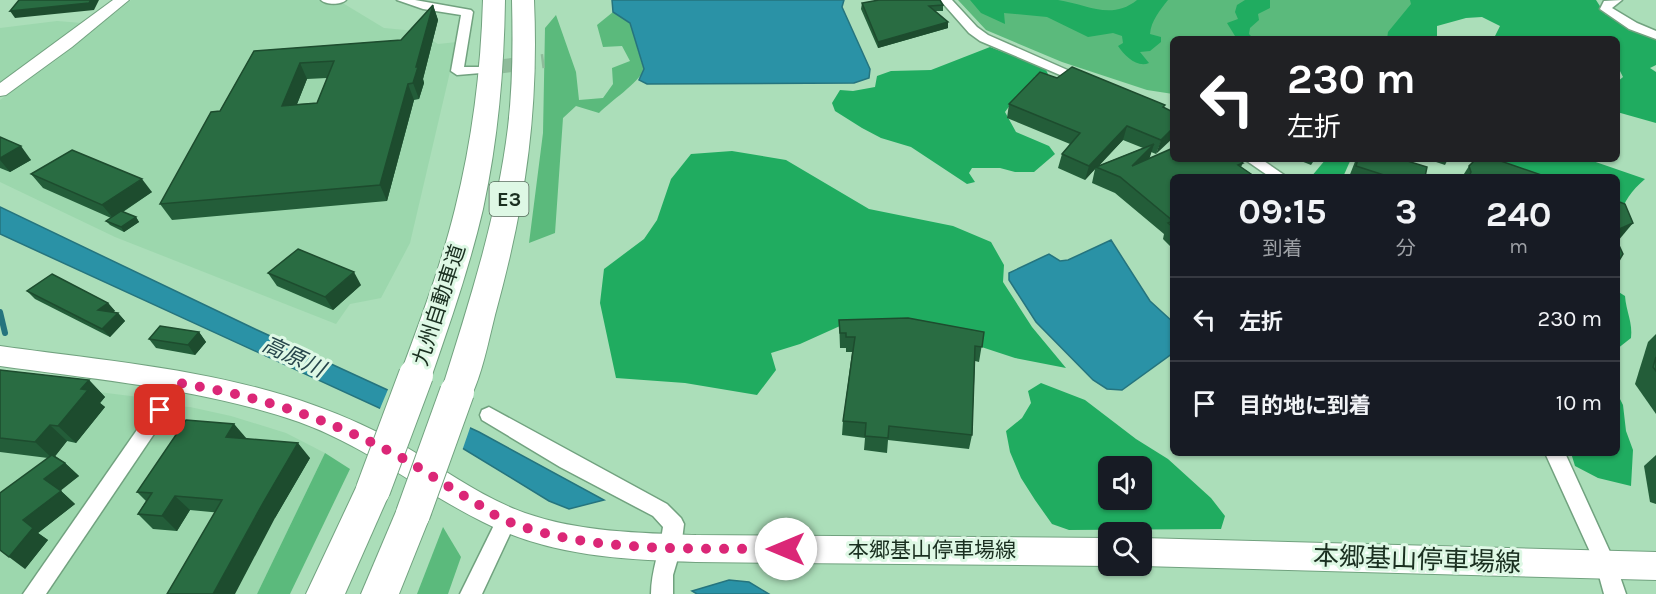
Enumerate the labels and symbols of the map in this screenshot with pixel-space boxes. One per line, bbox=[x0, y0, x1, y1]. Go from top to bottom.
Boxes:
road number: E3 bbox=[490, 182, 528, 216]
street label: 九州自動車道 bbox=[408, 241, 470, 369]
water label: 高原川 bbox=[258, 331, 331, 383]
pin bbox=[134, 384, 185, 435]
position arrow bbox=[754, 517, 818, 581]
street label: 本郷基山停車場線 bbox=[848, 538, 1016, 562]
street label: 本郷基山停車場線 bbox=[1312, 540, 1521, 579]

